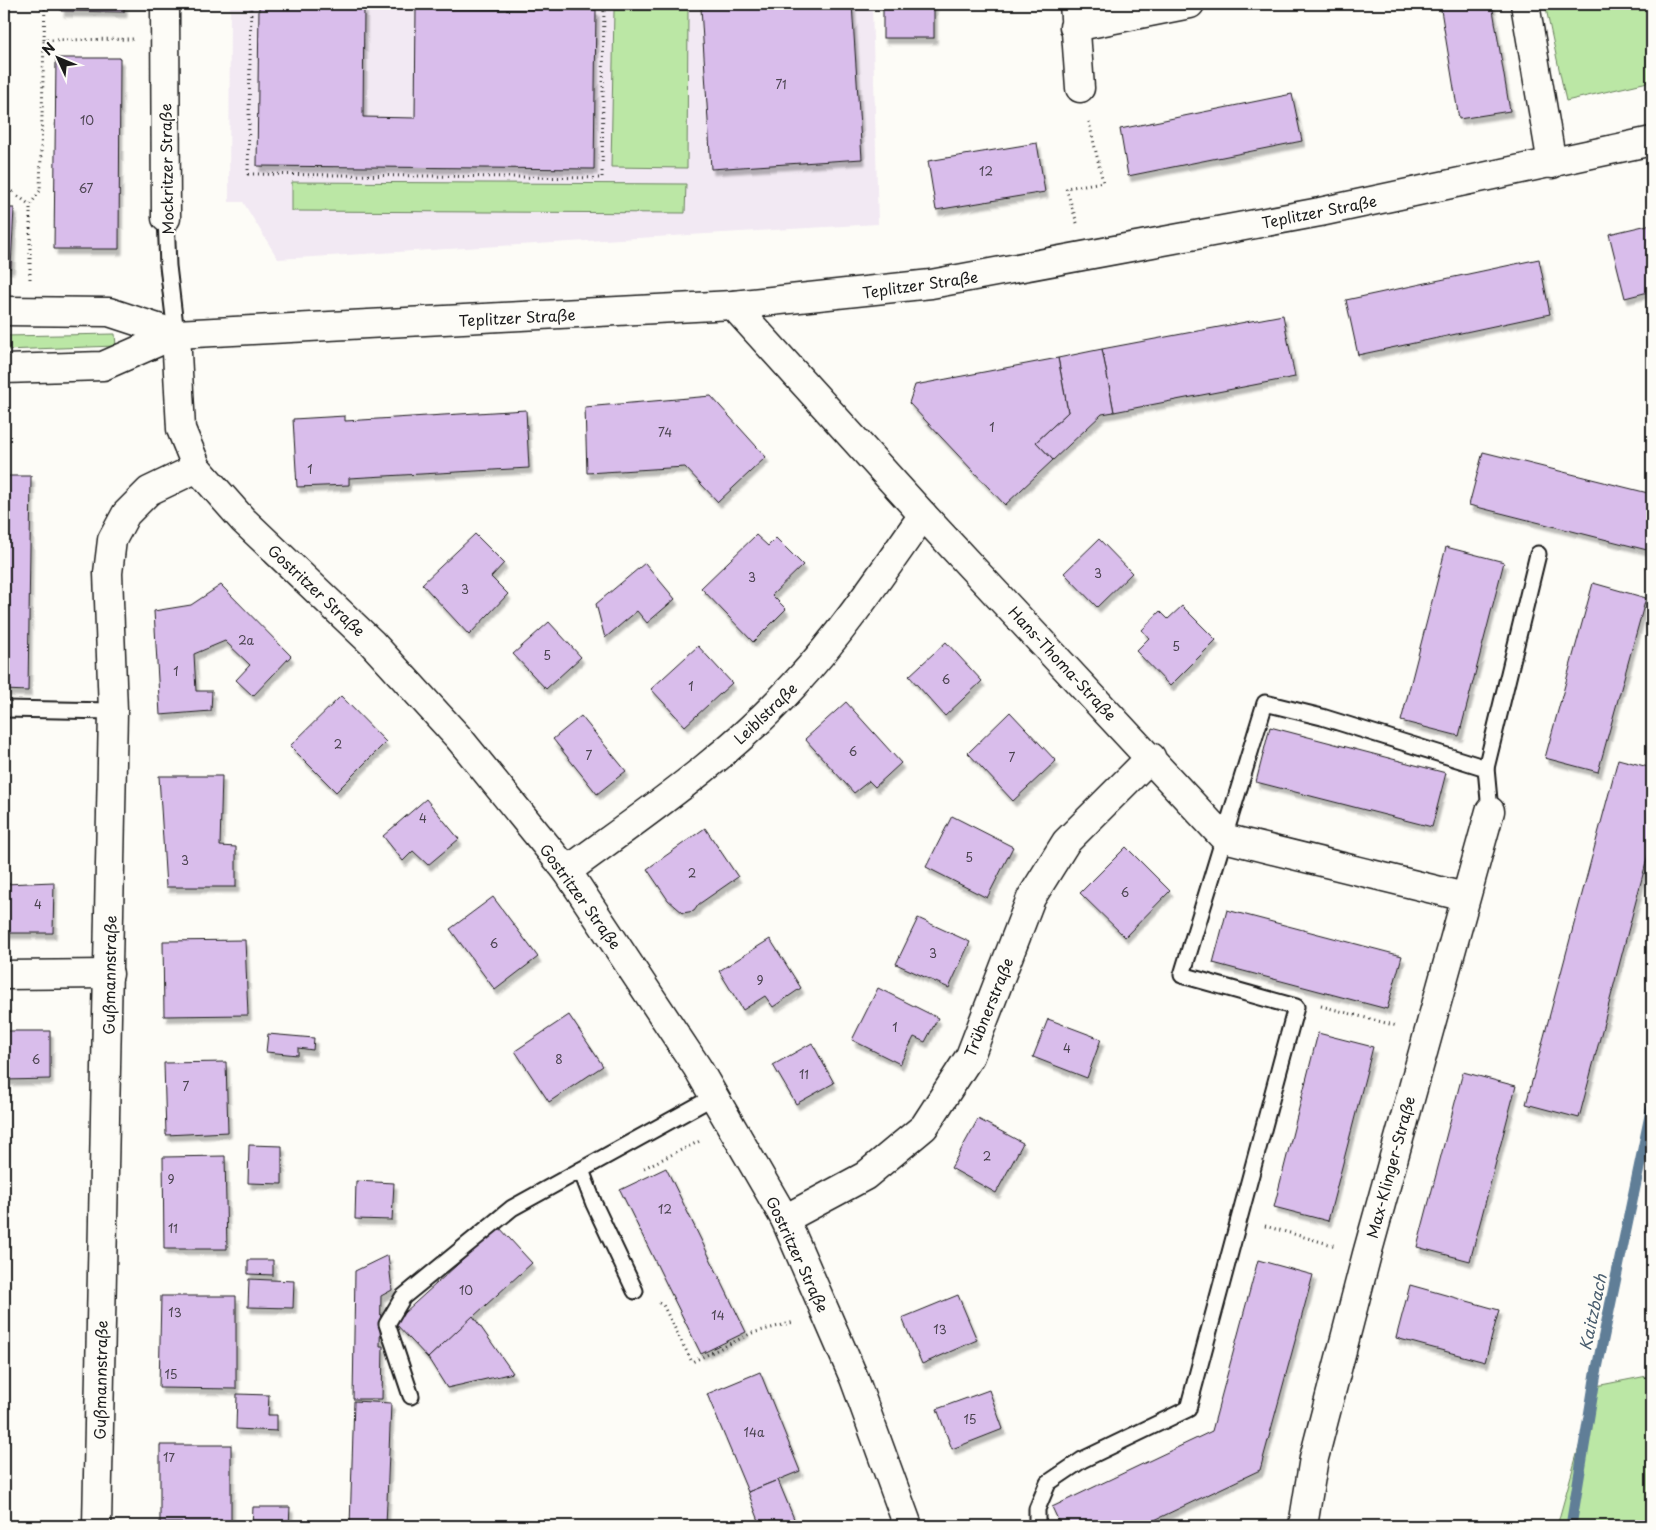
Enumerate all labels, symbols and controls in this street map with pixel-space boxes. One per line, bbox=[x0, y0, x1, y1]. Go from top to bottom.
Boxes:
north arrow bbox=[32, 32, 82, 82]
text: N bbox=[37, 37, 60, 60]
house number: 71 bbox=[775, 75, 787, 93]
street label: Mockritzer Straße bbox=[153, 103, 179, 235]
house number: 10 bbox=[80, 111, 94, 129]
house number: 12 bbox=[979, 162, 993, 180]
house number: 67 bbox=[79, 179, 94, 197]
street label: Teplitzer Straße bbox=[1260, 189, 1378, 233]
street label: Teplitzer Straße bbox=[861, 264, 979, 304]
street label: Teplitzer Straße bbox=[458, 302, 576, 332]
house number: 1 bbox=[989, 418, 995, 436]
house number: 74 bbox=[658, 423, 672, 441]
house number: 1 bbox=[307, 460, 313, 478]
street label: Gostritzer Straße bbox=[263, 539, 371, 641]
house number: 3 bbox=[1094, 564, 1102, 582]
house number: 3 bbox=[748, 568, 756, 586]
house number: 3 bbox=[461, 580, 469, 598]
street label: Hans-Thoma-Straße bbox=[1004, 601, 1122, 725]
house number: 2a bbox=[238, 631, 254, 649]
house number: 5 bbox=[1172, 637, 1180, 655]
house number: 5 bbox=[543, 646, 551, 664]
house number: 1 bbox=[173, 662, 179, 680]
house number: 6 bbox=[942, 670, 950, 688]
house number: 1 bbox=[688, 677, 694, 695]
street label: Leiblstraße bbox=[728, 677, 802, 749]
house number: 2 bbox=[334, 735, 342, 753]
house number: 6 bbox=[849, 742, 857, 760]
house number: 7 bbox=[586, 746, 593, 764]
house number: 7 bbox=[1009, 748, 1016, 766]
house number: 4 bbox=[419, 809, 427, 827]
street label: Gostritzer Straße bbox=[535, 838, 627, 954]
house number: 5 bbox=[965, 848, 973, 866]
house number: 3 bbox=[181, 851, 189, 869]
house number: 2 bbox=[688, 864, 696, 882]
house number: 6 bbox=[1121, 883, 1129, 901]
house number: 4 bbox=[34, 895, 42, 913]
street label: Gußmannstraße bbox=[96, 915, 122, 1035]
house number: 6 bbox=[490, 934, 498, 952]
house number: 3 bbox=[929, 944, 937, 962]
street label: Trübnerstraße bbox=[958, 954, 1018, 1060]
house number: 9 bbox=[756, 971, 764, 989]
house number: 1 bbox=[892, 1018, 898, 1036]
house number: 4 bbox=[1063, 1039, 1071, 1057]
house number: 6 bbox=[32, 1050, 40, 1068]
house number: 8 bbox=[555, 1050, 563, 1068]
house number: 11 bbox=[799, 1065, 809, 1083]
house number: 7 bbox=[183, 1077, 190, 1095]
street label: Max-Klinger-Straße bbox=[1360, 1093, 1420, 1241]
house number: 2 bbox=[983, 1147, 991, 1165]
house number: 9 bbox=[167, 1170, 175, 1188]
street label: Gostritzer Straße bbox=[761, 1192, 835, 1316]
house number: 12 bbox=[658, 1200, 672, 1218]
house number: 11 bbox=[168, 1219, 178, 1237]
water label: Kaitzbach bbox=[1572, 1271, 1612, 1352]
house number: 10 bbox=[459, 1281, 473, 1299]
house number: 13 bbox=[168, 1303, 182, 1321]
house number: 14 bbox=[711, 1306, 725, 1324]
street label: Gußmannstraße bbox=[87, 1320, 113, 1440]
house number: 13 bbox=[933, 1320, 947, 1338]
house number: 15 bbox=[164, 1365, 178, 1383]
house number: 15 bbox=[963, 1410, 977, 1428]
house number: 14a bbox=[744, 1423, 765, 1441]
house number: 17 bbox=[163, 1448, 175, 1466]

